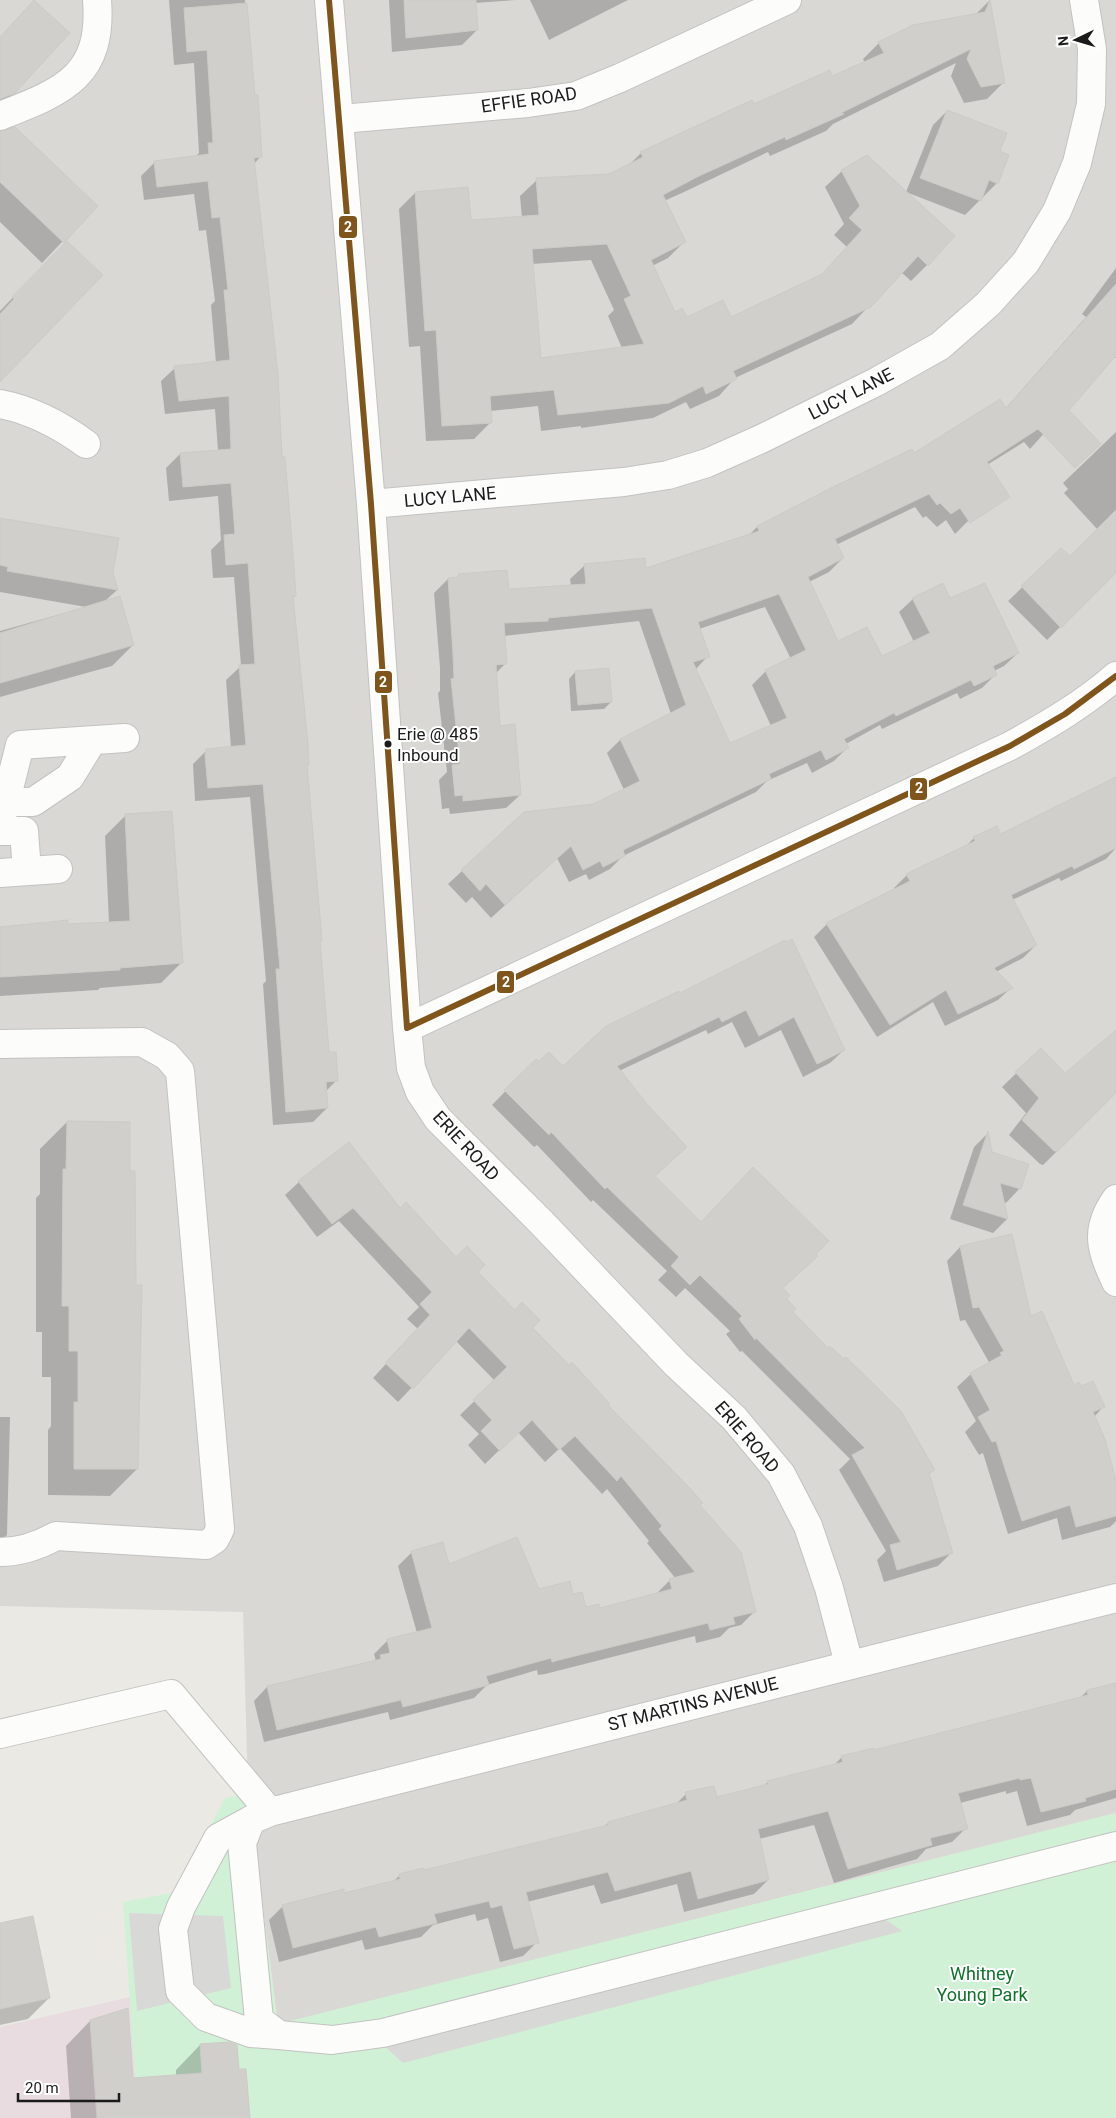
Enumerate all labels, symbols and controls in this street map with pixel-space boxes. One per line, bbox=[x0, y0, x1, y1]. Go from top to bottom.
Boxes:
north arrow bbox=[1051, 15, 1101, 65]
text: N bbox=[1055, 36, 1071, 47]
street label: EFFIE ROAD bbox=[480, 82, 578, 117]
line badge: 2 bbox=[338, 215, 358, 239]
text: 2 bbox=[344, 219, 352, 235]
street label: LUCY LANE bbox=[805, 363, 897, 424]
street label: LUCY LANE bbox=[403, 482, 497, 511]
line badge: 2 bbox=[374, 670, 393, 694]
text: 2 bbox=[379, 674, 387, 690]
place label: Erie @ 485 Inbound bbox=[397, 724, 478, 765]
marker: Erie @ 485 Inbound bbox=[383, 739, 393, 749]
line badge: 2 bbox=[909, 777, 928, 801]
text: 2 bbox=[915, 780, 923, 796]
line badge: 2 bbox=[496, 970, 515, 994]
text: 2 bbox=[502, 974, 510, 990]
street label: ERIE ROAD bbox=[429, 1106, 504, 1185]
street label: ERIE ROAD bbox=[711, 1397, 784, 1477]
street label: ST MARTINS AVENUE bbox=[606, 1672, 780, 1735]
park label: Whitney Young Park bbox=[936, 1963, 1028, 2005]
scale bar bbox=[18, 2070, 119, 2102]
text: 20 m bbox=[25, 2079, 59, 2097]

